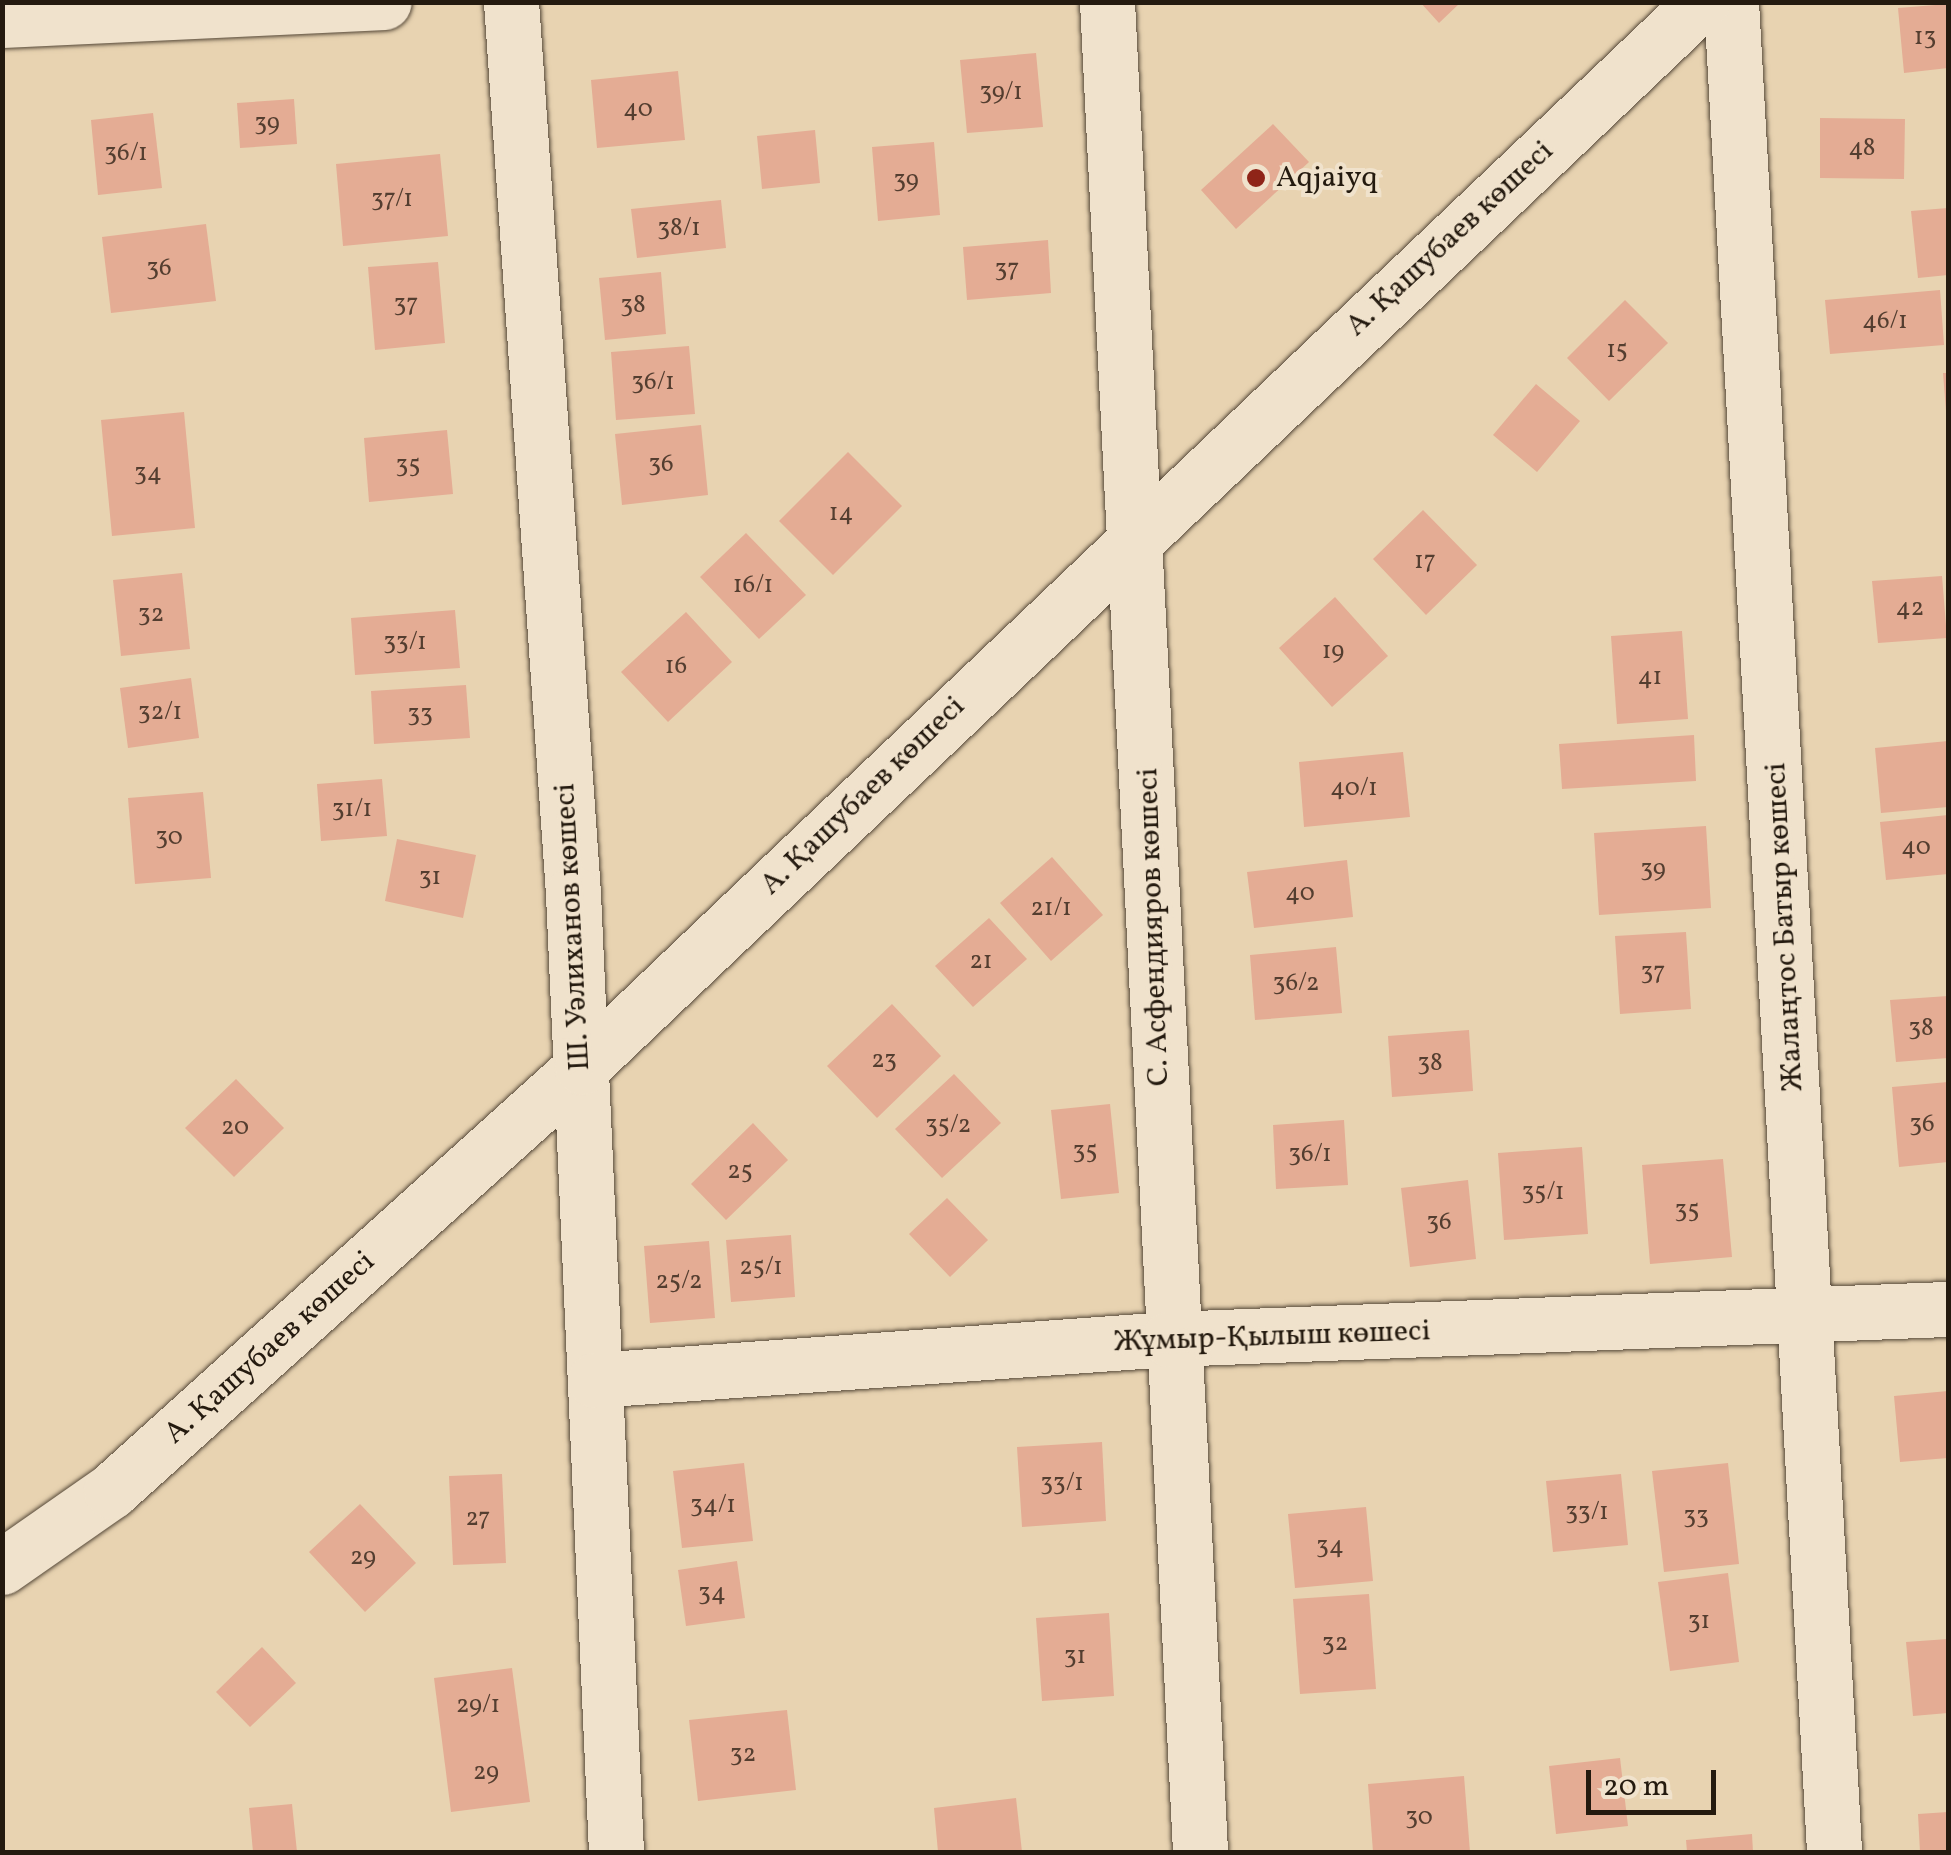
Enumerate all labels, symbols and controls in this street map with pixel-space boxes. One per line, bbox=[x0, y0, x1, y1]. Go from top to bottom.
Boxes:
house number: 13 bbox=[1914, 23, 1936, 53]
house number: 39/1 bbox=[979, 78, 1023, 108]
house number: 40 bbox=[623, 95, 653, 125]
house number: 39 bbox=[254, 109, 280, 139]
street label: А. Қашубаев көшесі bbox=[1339, 133, 1561, 345]
house number: 48 bbox=[1848, 134, 1876, 164]
house number: 36/1 bbox=[104, 139, 148, 169]
place label: Aqjaiyq bbox=[1276, 160, 1378, 196]
house number: 39 bbox=[893, 166, 919, 196]
marker: Aqjaiyq bbox=[1245, 167, 1267, 189]
house number: 37/1 bbox=[371, 185, 413, 215]
house number: 38/1 bbox=[657, 214, 701, 244]
house number: 36 bbox=[146, 254, 172, 284]
house number: 37 bbox=[995, 255, 1019, 285]
house number: 37 bbox=[394, 290, 418, 320]
house number: 38 bbox=[620, 291, 646, 321]
house number: 46/1 bbox=[1862, 307, 1908, 337]
house number: 15 bbox=[1606, 336, 1628, 366]
house number: 36/1 bbox=[631, 368, 675, 398]
house number: 36 bbox=[648, 450, 674, 480]
house number: 35 bbox=[396, 451, 420, 481]
house number: 34 bbox=[134, 459, 162, 489]
house number: 14 bbox=[829, 499, 853, 529]
house number: 17 bbox=[1414, 547, 1436, 577]
house number: 16/1 bbox=[733, 571, 773, 601]
house number: 42 bbox=[1896, 594, 1924, 624]
house number: 32 bbox=[138, 600, 164, 630]
house number: 33/1 bbox=[383, 628, 427, 658]
house number: 19 bbox=[1322, 637, 1344, 667]
house number: 16 bbox=[665, 652, 687, 682]
house number: 41 bbox=[1638, 663, 1662, 693]
street label: А. Қашубаев көшесі bbox=[753, 689, 973, 903]
house number: 32/1 bbox=[138, 698, 182, 728]
house number: 33 bbox=[407, 700, 433, 730]
street label: Жалаңтос Батыр көшесі bbox=[1758, 761, 1812, 1093]
street label: С. Асфендияров көшесі bbox=[1130, 767, 1178, 1087]
house number: 40/1 bbox=[1330, 774, 1378, 804]
street label: Ш. Уәлиханов көшесі bbox=[547, 782, 599, 1072]
house number: 31/1 bbox=[332, 795, 372, 825]
house number: 30 bbox=[155, 823, 183, 853]
house number: 40 bbox=[1901, 833, 1931, 863]
house number: 39 bbox=[1640, 855, 1666, 885]
house number: 31 bbox=[419, 863, 441, 893]
house number: 40 bbox=[1285, 879, 1315, 909]
house number: 21/1 bbox=[1030, 894, 1072, 924]
house number: 21 bbox=[969, 947, 993, 977]
house number: 37 bbox=[1641, 958, 1665, 988]
house number: 36/2 bbox=[1273, 969, 1319, 999]
house number: 38 bbox=[1908, 1014, 1934, 1044]
house number: 23 bbox=[871, 1046, 897, 1076]
house number: 38 bbox=[1417, 1049, 1443, 1079]
house number: 36 bbox=[1909, 1110, 1935, 1140]
house number: 35/2 bbox=[925, 1111, 971, 1141]
house number: 20 bbox=[221, 1113, 249, 1143]
house number: 35 bbox=[1073, 1137, 1097, 1167]
house number: 36/1 bbox=[1288, 1140, 1332, 1170]
house number: 25 bbox=[727, 1157, 753, 1187]
house number: 35/1 bbox=[1522, 1178, 1564, 1208]
house number: 35 bbox=[1675, 1196, 1699, 1226]
house number: 36 bbox=[1426, 1208, 1452, 1238]
street label: А. Қашубаев көшесі bbox=[157, 1244, 383, 1452]
house number: 25/1 bbox=[739, 1253, 783, 1283]
house number: 25/2 bbox=[656, 1267, 702, 1297]
street label: Жұмыр-Қылыш көшесі bbox=[1113, 1313, 1431, 1361]
house number: 33/1 bbox=[1040, 1469, 1084, 1499]
house number: 34/1 bbox=[690, 1491, 736, 1521]
house number: 33/1 bbox=[1565, 1498, 1609, 1528]
house number: 33 bbox=[1683, 1502, 1709, 1532]
house number: 27 bbox=[466, 1504, 490, 1534]
house number: 34 bbox=[1316, 1532, 1344, 1562]
house number: 29 bbox=[350, 1543, 376, 1573]
house number: 34 bbox=[698, 1579, 726, 1609]
house number: 31 bbox=[1688, 1607, 1710, 1637]
house number: 32 bbox=[1322, 1629, 1348, 1659]
house number: 31 bbox=[1064, 1642, 1086, 1672]
house number: 29/1 bbox=[456, 1691, 500, 1721]
house number: 32 bbox=[730, 1740, 756, 1770]
scale bar bbox=[1591, 1750, 1721, 1812]
house number: 29 bbox=[473, 1758, 499, 1788]
text: 20 m bbox=[1603, 1766, 1669, 1808]
house number: 30 bbox=[1405, 1803, 1433, 1833]

